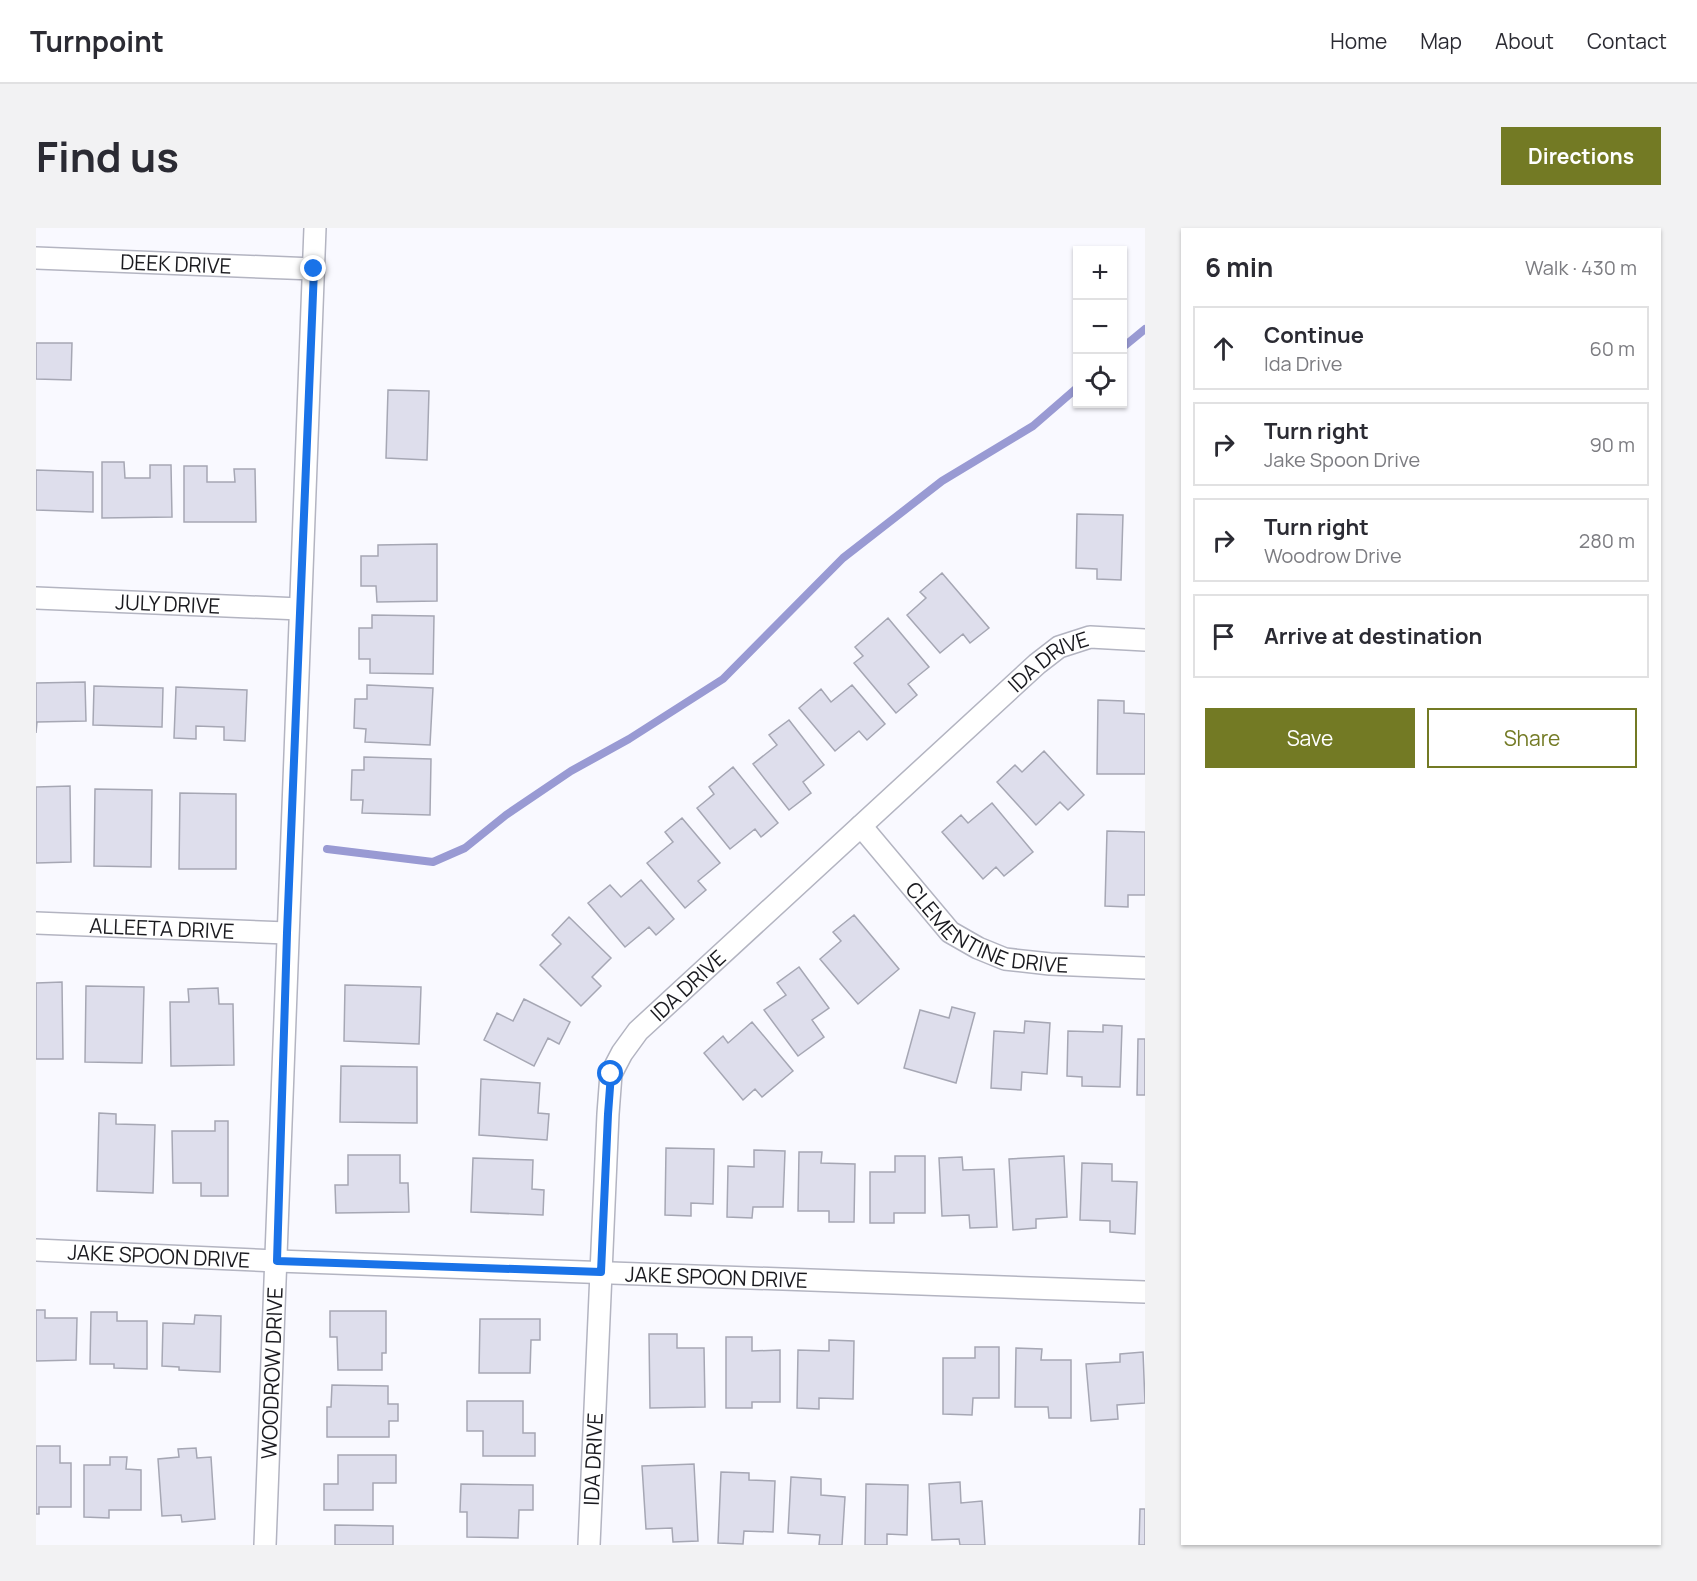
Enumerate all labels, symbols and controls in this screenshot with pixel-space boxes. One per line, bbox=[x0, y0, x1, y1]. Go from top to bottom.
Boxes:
text: Turnpoint bbox=[30, 22, 164, 60]
text: Home bbox=[1330, 27, 1387, 55]
text: Map bbox=[1420, 27, 1462, 55]
text: About bbox=[1495, 27, 1554, 55]
text: Contact bbox=[1587, 27, 1667, 55]
text: Find us bbox=[36, 127, 179, 185]
button: Directions bbox=[1501, 127, 1661, 185]
map controls bbox=[1073, 246, 1127, 408]
button: + bbox=[1073, 246, 1127, 300]
street label: DEEK DRIVE bbox=[120, 247, 232, 280]
text: 6 min bbox=[1205, 249, 1273, 285]
text: Walk · 430 m bbox=[1525, 254, 1637, 281]
route end bbox=[300, 255, 326, 281]
button: − bbox=[1073, 300, 1127, 354]
text: Continue bbox=[1264, 320, 1364, 350]
icon: ahead bbox=[1207, 332, 1240, 365]
text: 60 m bbox=[1589, 335, 1635, 362]
text: Ida Drive bbox=[1264, 350, 1342, 377]
button: locate bbox=[1073, 354, 1127, 408]
text: Turn right bbox=[1264, 416, 1369, 446]
icon: right bbox=[1207, 428, 1240, 461]
text: 90 m bbox=[1589, 431, 1635, 458]
text: Jake Spoon Drive bbox=[1264, 446, 1420, 473]
text: Turn right bbox=[1264, 512, 1369, 542]
icon: right bbox=[1207, 524, 1240, 557]
text: 280 m bbox=[1579, 527, 1635, 554]
text: Woodrow Drive bbox=[1264, 542, 1402, 569]
street label: JULY DRIVE bbox=[115, 587, 221, 620]
icon: arrive bbox=[1207, 620, 1240, 653]
text: Arrive at destination bbox=[1264, 621, 1482, 651]
street label: IDA DRIVE bbox=[1002, 624, 1092, 698]
button: Save bbox=[1205, 708, 1415, 768]
button: Share bbox=[1427, 708, 1637, 768]
street label: CLEMENTINE DRIVE bbox=[900, 876, 1069, 979]
street label: ALLEETA DRIVE bbox=[89, 911, 235, 945]
street label: IDA DRIVE bbox=[644, 943, 731, 1027]
route start bbox=[597, 1060, 623, 1086]
street label: JAKE SPOON DRIVE bbox=[67, 1237, 251, 1274]
street label: JAKE SPOON DRIVE bbox=[625, 1259, 808, 1294]
street label: WOODROW DRIVE bbox=[254, 1286, 289, 1460]
street label: IDA DRIVE bbox=[577, 1412, 609, 1506]

